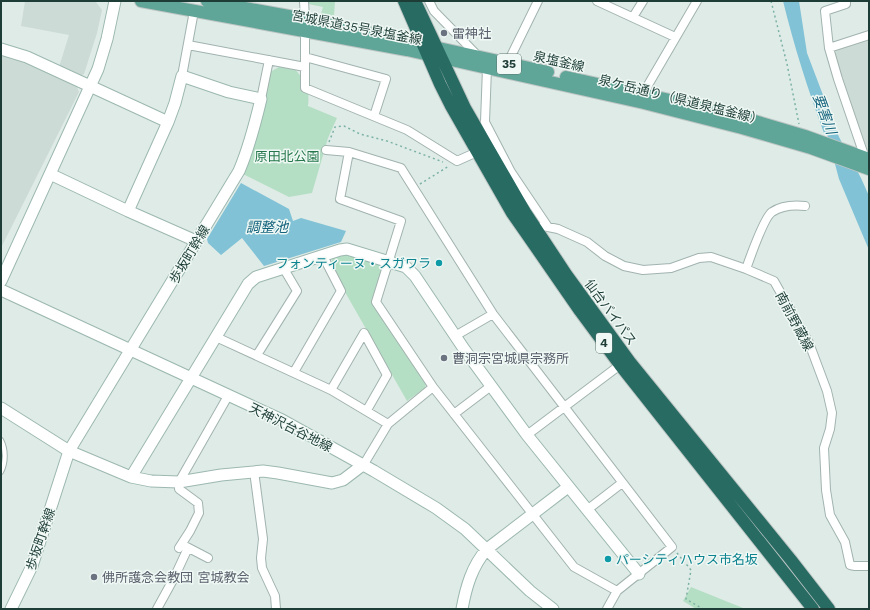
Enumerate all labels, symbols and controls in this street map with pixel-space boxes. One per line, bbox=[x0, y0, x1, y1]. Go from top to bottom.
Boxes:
street label: 宮城県道35号泉塩釜線 bbox=[291, 8, 423, 47]
place label: 雷神社 bbox=[452, 26, 491, 41]
marker: 雷神社 bbox=[439, 28, 449, 38]
street label: 泉塩釜線 bbox=[532, 48, 586, 75]
road number: 35 bbox=[497, 54, 521, 74]
street label: 泉ケ岳通り（県道泉塩釜線） bbox=[597, 72, 765, 127]
water label: 要害川 bbox=[810, 92, 840, 138]
park label: 原田北公園 bbox=[254, 149, 320, 164]
water label: 調整池 bbox=[246, 219, 290, 235]
street label: 歩坂町幹線 bbox=[166, 223, 213, 286]
place label: フォンティーヌ・スガワラ bbox=[276, 256, 431, 271]
marker: フォンティーヌ・スガワラ bbox=[434, 258, 444, 268]
street label: 仙台バイパス bbox=[582, 276, 640, 348]
street label: 南前野蔵線 bbox=[773, 289, 816, 353]
road number: 4 bbox=[596, 333, 612, 353]
place label: 曹洞宗宮城県宗務所 bbox=[452, 351, 569, 366]
marker: 曹洞宗宮城県宗務所 bbox=[439, 353, 449, 363]
street label: 天神沢台谷地線 bbox=[247, 400, 335, 455]
street label: 歩坂町幹線 bbox=[23, 506, 58, 572]
place label: パーシティハウス市名坂 bbox=[616, 552, 758, 567]
marker: パーシティハウス市名坂 bbox=[603, 554, 613, 564]
place label: 佛所護念会教団 宮城教会 bbox=[102, 570, 249, 585]
marker: 佛所護念会教団 宮城教会 bbox=[89, 572, 99, 582]

